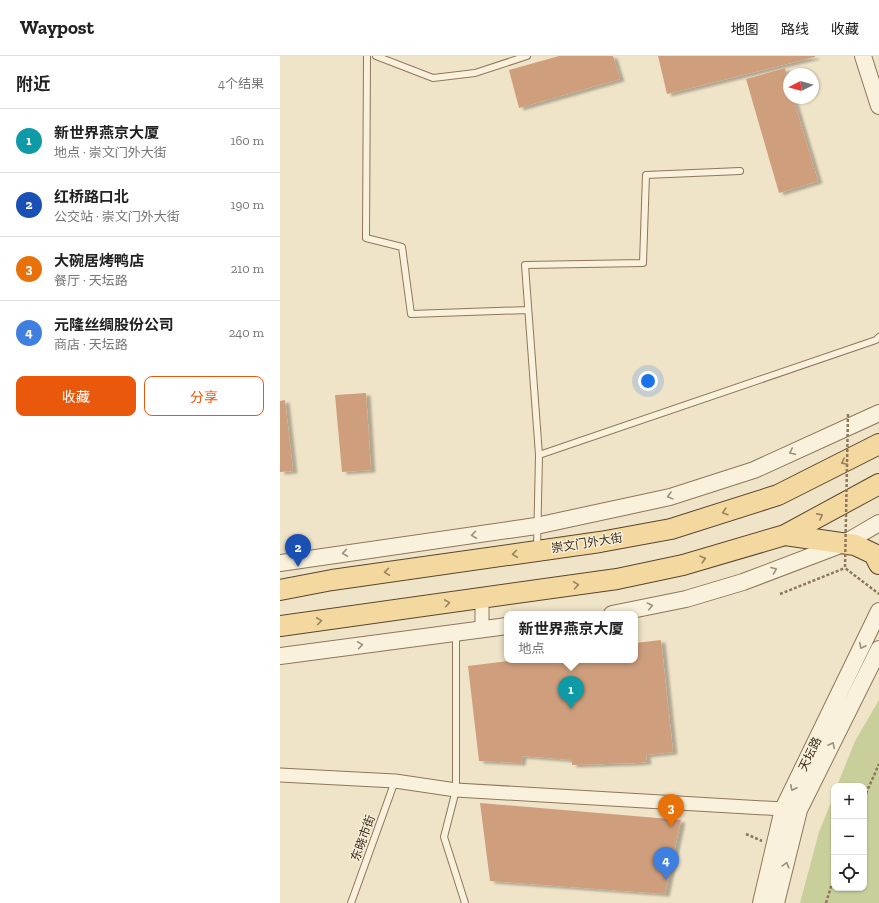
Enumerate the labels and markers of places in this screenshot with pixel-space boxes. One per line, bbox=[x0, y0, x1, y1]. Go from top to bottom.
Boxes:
pin: 2 bbox=[285, 534, 311, 567]
pin: 1 bbox=[558, 676, 584, 709]
pin: 3 bbox=[658, 794, 684, 827]
pin: 4 bbox=[653, 847, 679, 880]

